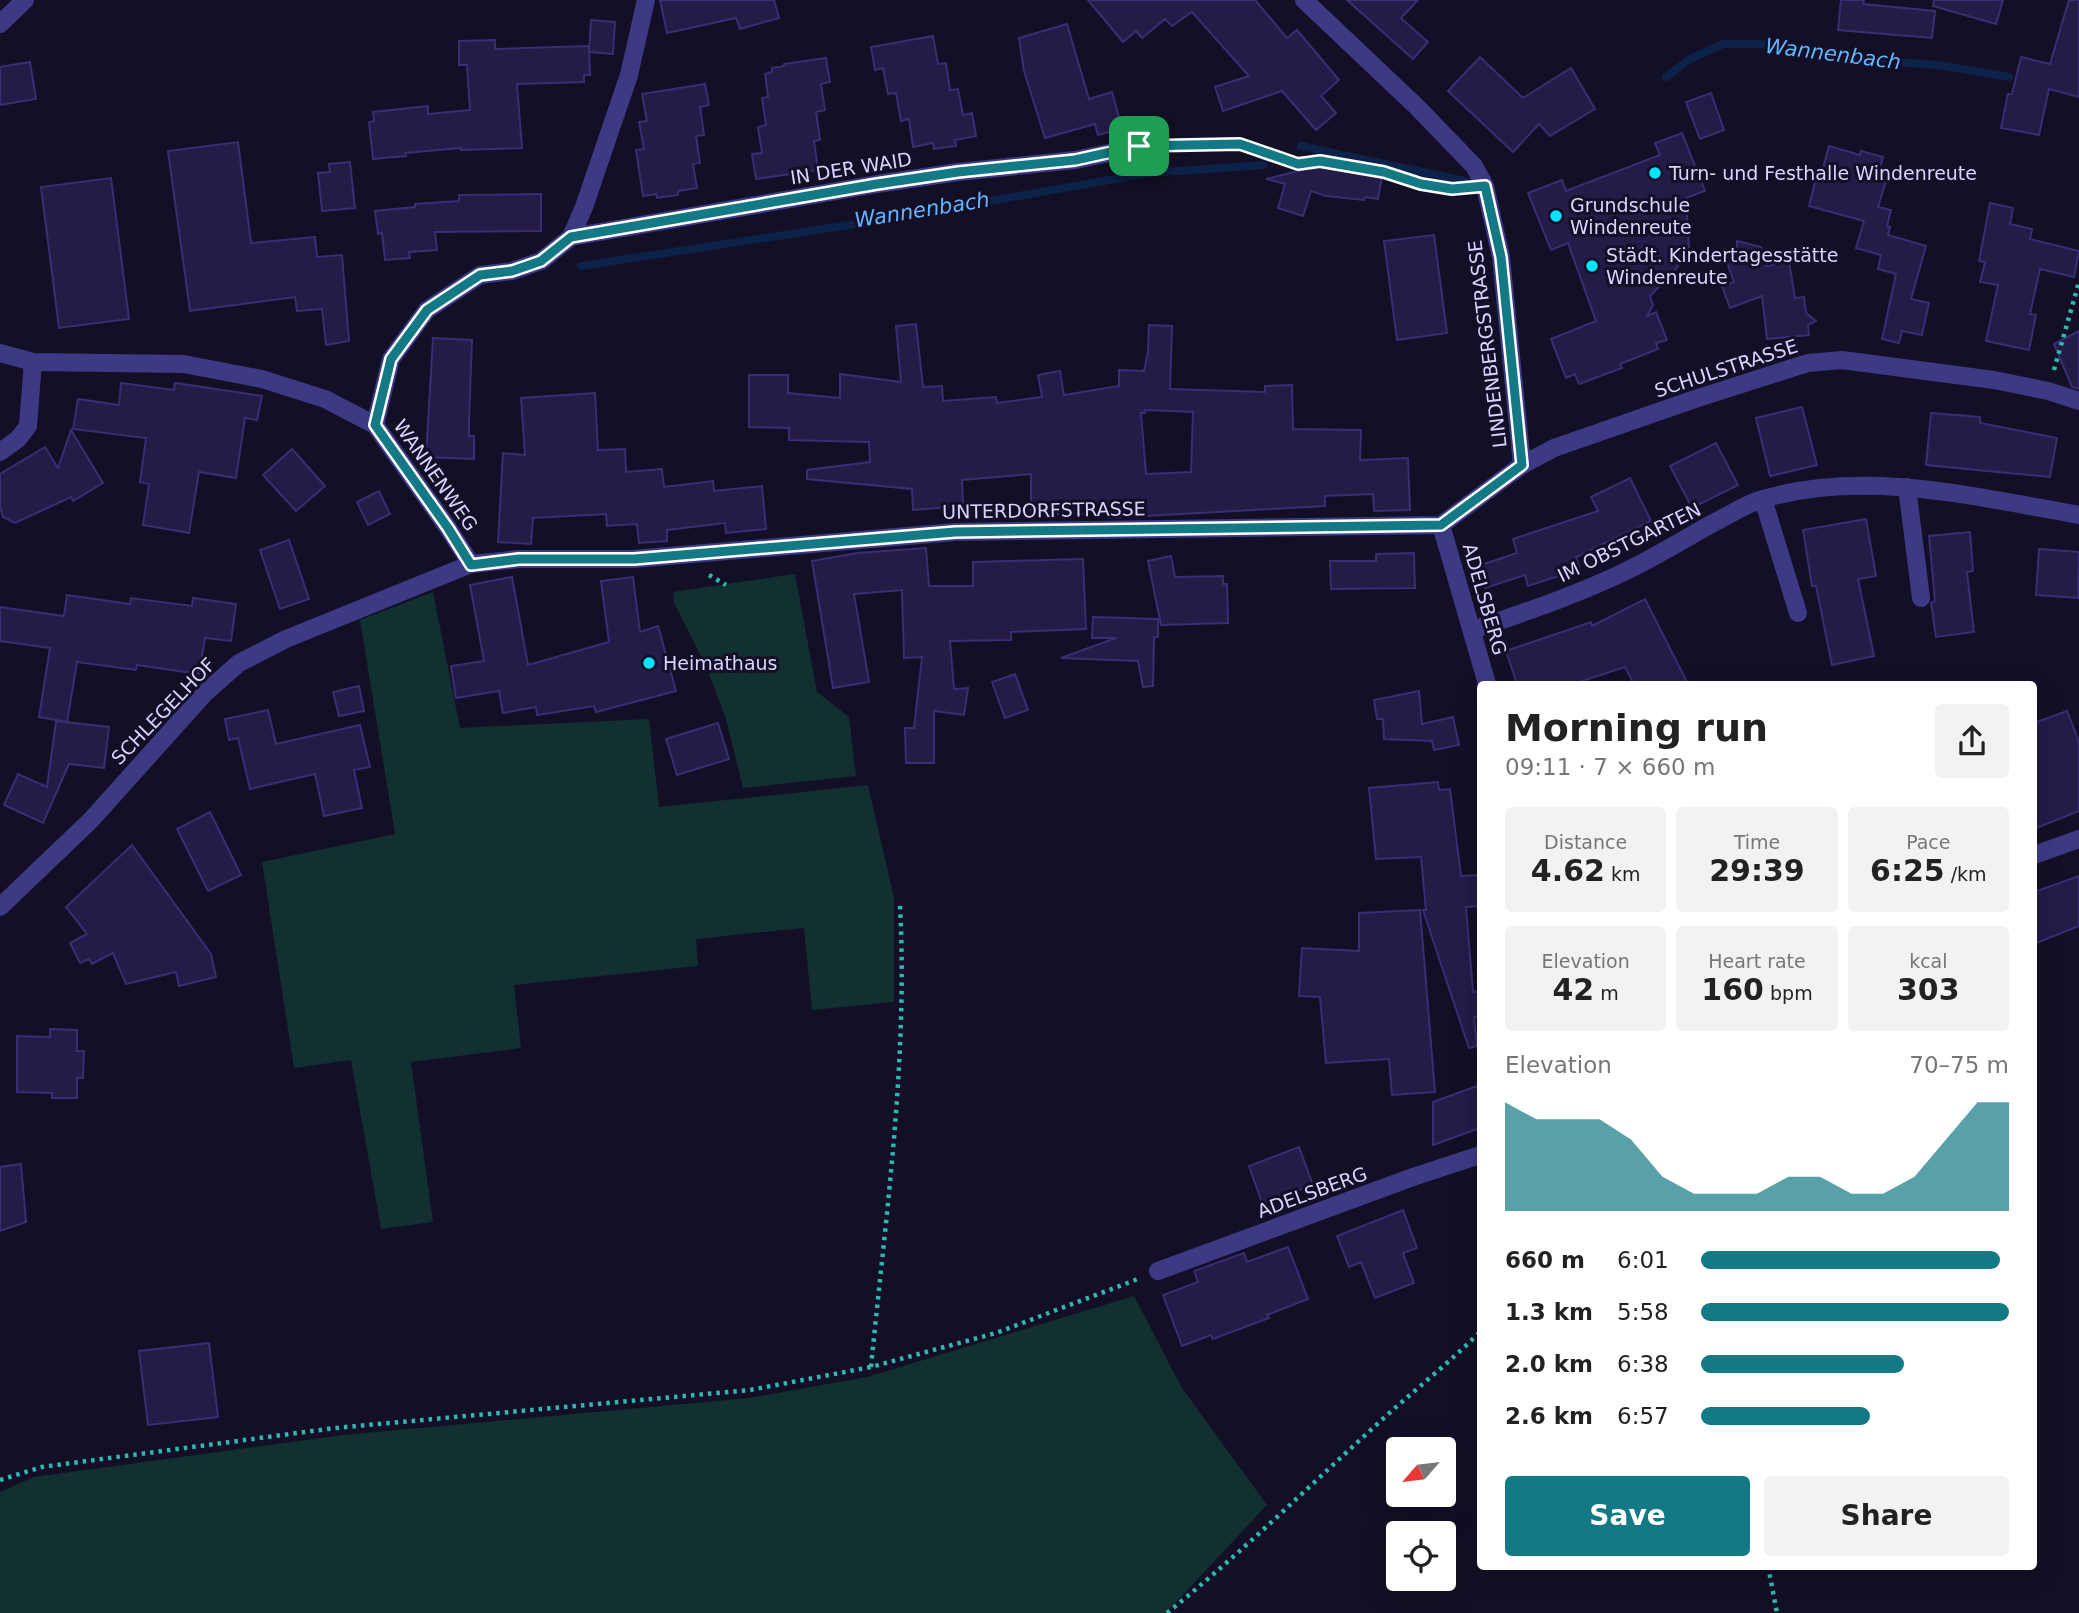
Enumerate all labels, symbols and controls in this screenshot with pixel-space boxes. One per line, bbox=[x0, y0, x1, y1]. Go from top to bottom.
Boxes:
water label: Wannenbach bbox=[1764, 34, 1902, 74]
pin bbox=[1109, 116, 1169, 176]
icon: arrive bbox=[1120, 127, 1158, 165]
street label: IN DER WAID bbox=[789, 148, 913, 188]
place label: Turn- und Festhalle Windenreute bbox=[1668, 162, 1977, 184]
marker: Turn- und Festhalle Windenreute bbox=[1647, 165, 1663, 181]
water label: Wannenbach bbox=[853, 187, 991, 233]
place label: Grundschule Windenreute bbox=[1570, 194, 1692, 238]
marker: Grundschule Windenreute bbox=[1548, 208, 1564, 224]
street label: LINDENBERGSTRASSE bbox=[1463, 239, 1511, 449]
place label: Städt. Kindertagesstätte Windenreute bbox=[1606, 244, 1838, 288]
marker: Städt. Kindertagesstätte Windenreute bbox=[1584, 258, 1600, 274]
street label: SCHULSTRASSE bbox=[1652, 334, 1800, 402]
street label: WANNENWEG bbox=[389, 415, 483, 535]
street label: UNTERDORFSTRASSE bbox=[942, 497, 1146, 523]
street label: IM OBSTGARTEN bbox=[1554, 498, 1704, 586]
street label: ADELSBERG bbox=[1459, 541, 1511, 657]
place label: Heimathaus bbox=[663, 652, 777, 674]
street label: SCHLEGELHOF bbox=[107, 653, 219, 769]
marker: Heimathaus bbox=[641, 655, 657, 671]
button: share bbox=[1935, 704, 2009, 778]
text: Morning run bbox=[1505, 706, 1768, 750]
text: 09:11 · 7 × 660 m bbox=[1505, 754, 1715, 780]
text: Distance bbox=[1544, 831, 1627, 853]
text: Time bbox=[1734, 831, 1780, 853]
text: Pace bbox=[1906, 831, 1951, 853]
text: 4.62 bbox=[1531, 853, 1605, 888]
text: 29:39 bbox=[1709, 853, 1805, 888]
text: 6:25 bbox=[1870, 853, 1945, 888]
text: km bbox=[1605, 863, 1640, 885]
text: /km bbox=[1945, 863, 1987, 885]
text: Elevation bbox=[1542, 950, 1630, 972]
text: Heart rate bbox=[1708, 950, 1806, 972]
text: kcal bbox=[1909, 950, 1948, 972]
text: 42 bbox=[1553, 972, 1594, 1007]
text: 160 bbox=[1701, 972, 1764, 1007]
text: 303 bbox=[1897, 972, 1960, 1007]
text: m bbox=[1594, 982, 1619, 1004]
text: bpm bbox=[1764, 982, 1813, 1004]
text: Elevation bbox=[1505, 1052, 1612, 1078]
text: 70–75 m bbox=[1909, 1052, 2009, 1078]
street label: ADELSBERG bbox=[1254, 1162, 1370, 1222]
text: 660 m bbox=[1505, 1247, 1585, 1273]
text: 6:01 bbox=[1617, 1247, 1669, 1273]
text: 1.3 km bbox=[1505, 1299, 1593, 1325]
text: 5:58 bbox=[1617, 1299, 1669, 1325]
text: 2.0 km bbox=[1505, 1351, 1593, 1377]
text: 6:38 bbox=[1617, 1351, 1669, 1377]
text: 2.6 km bbox=[1505, 1403, 1593, 1429]
text: 6:57 bbox=[1617, 1403, 1669, 1429]
north arrow bbox=[1386, 1437, 1456, 1507]
map controls bbox=[1386, 1437, 1456, 1591]
button: Save bbox=[1505, 1476, 1750, 1556]
button: Share bbox=[1764, 1476, 2009, 1556]
button: locate bbox=[1386, 1521, 1456, 1591]

